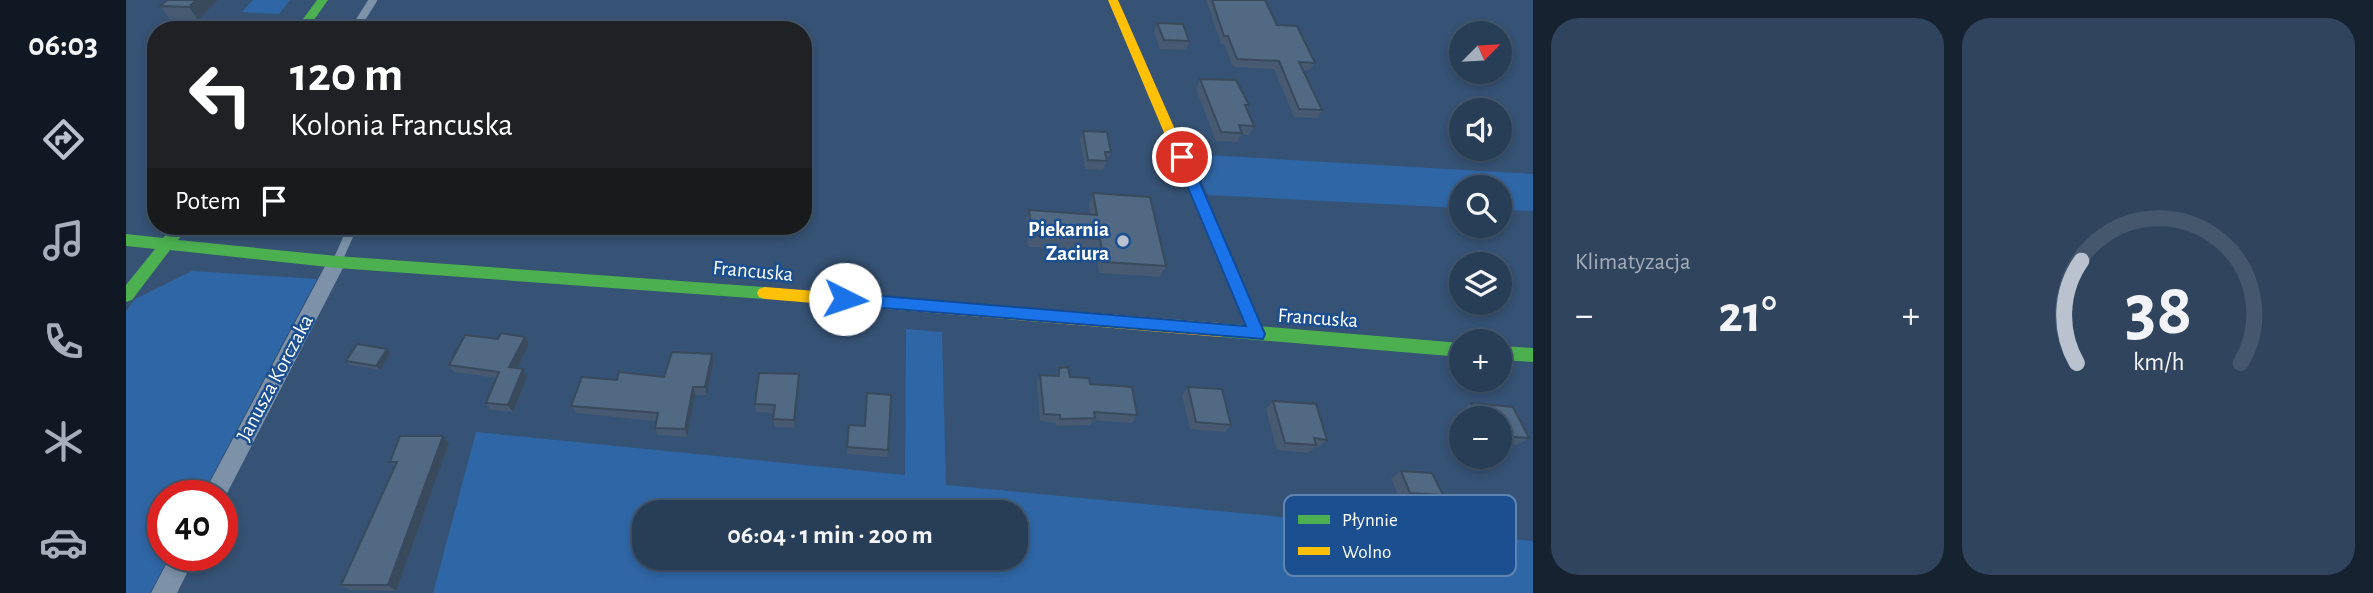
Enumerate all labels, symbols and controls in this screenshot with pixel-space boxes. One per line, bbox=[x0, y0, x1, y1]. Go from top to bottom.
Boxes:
north arrow bbox=[1449, 21, 1512, 84]
map controls bbox=[1449, 21, 1512, 469]
text: 06:03 bbox=[28, 29, 98, 61]
icon: left bbox=[175, 49, 266, 140]
text: 120 m bbox=[290, 51, 403, 100]
button: sound bbox=[1449, 98, 1512, 161]
text: Kolonia Francuska bbox=[290, 109, 513, 141]
icon: directions bbox=[39, 115, 88, 164]
pin bbox=[1152, 127, 1212, 187]
icon: arrive bbox=[1163, 138, 1201, 176]
button: search bbox=[1449, 175, 1512, 238]
icon: arrive bbox=[255, 182, 293, 220]
text: Potem bbox=[175, 188, 241, 214]
icon: music bbox=[39, 216, 88, 265]
place label: Piekarnia Zaciura bbox=[1028, 219, 1109, 264]
marker: Piekarnia Zaciura bbox=[1115, 233, 1131, 249]
text: Klimatyzacja bbox=[1575, 251, 1691, 274]
button: layers bbox=[1449, 252, 1512, 315]
street label: Francuska bbox=[712, 257, 794, 285]
position arrow bbox=[808, 262, 882, 336]
text: 38 bbox=[2125, 275, 2192, 348]
text: 21° bbox=[1718, 289, 1777, 341]
text: − bbox=[1575, 297, 1593, 335]
text: + bbox=[1902, 297, 1920, 335]
street label: Francuska bbox=[1277, 305, 1359, 331]
street label: Janusza Korczaka bbox=[233, 311, 317, 445]
icon: phone bbox=[39, 317, 88, 366]
button: + bbox=[1449, 329, 1512, 392]
text: km/h bbox=[2133, 349, 2184, 374]
button: − bbox=[1449, 406, 1512, 469]
icon: climate bbox=[39, 417, 88, 466]
speed limit sign: 40 bbox=[147, 480, 238, 571]
legend bbox=[1284, 495, 1516, 576]
text: Płynnie bbox=[1342, 511, 1398, 530]
icon: car bbox=[39, 518, 88, 567]
text: 06:04 · 1 min · 200 m bbox=[727, 522, 933, 548]
text: Wolno bbox=[1342, 543, 1391, 562]

